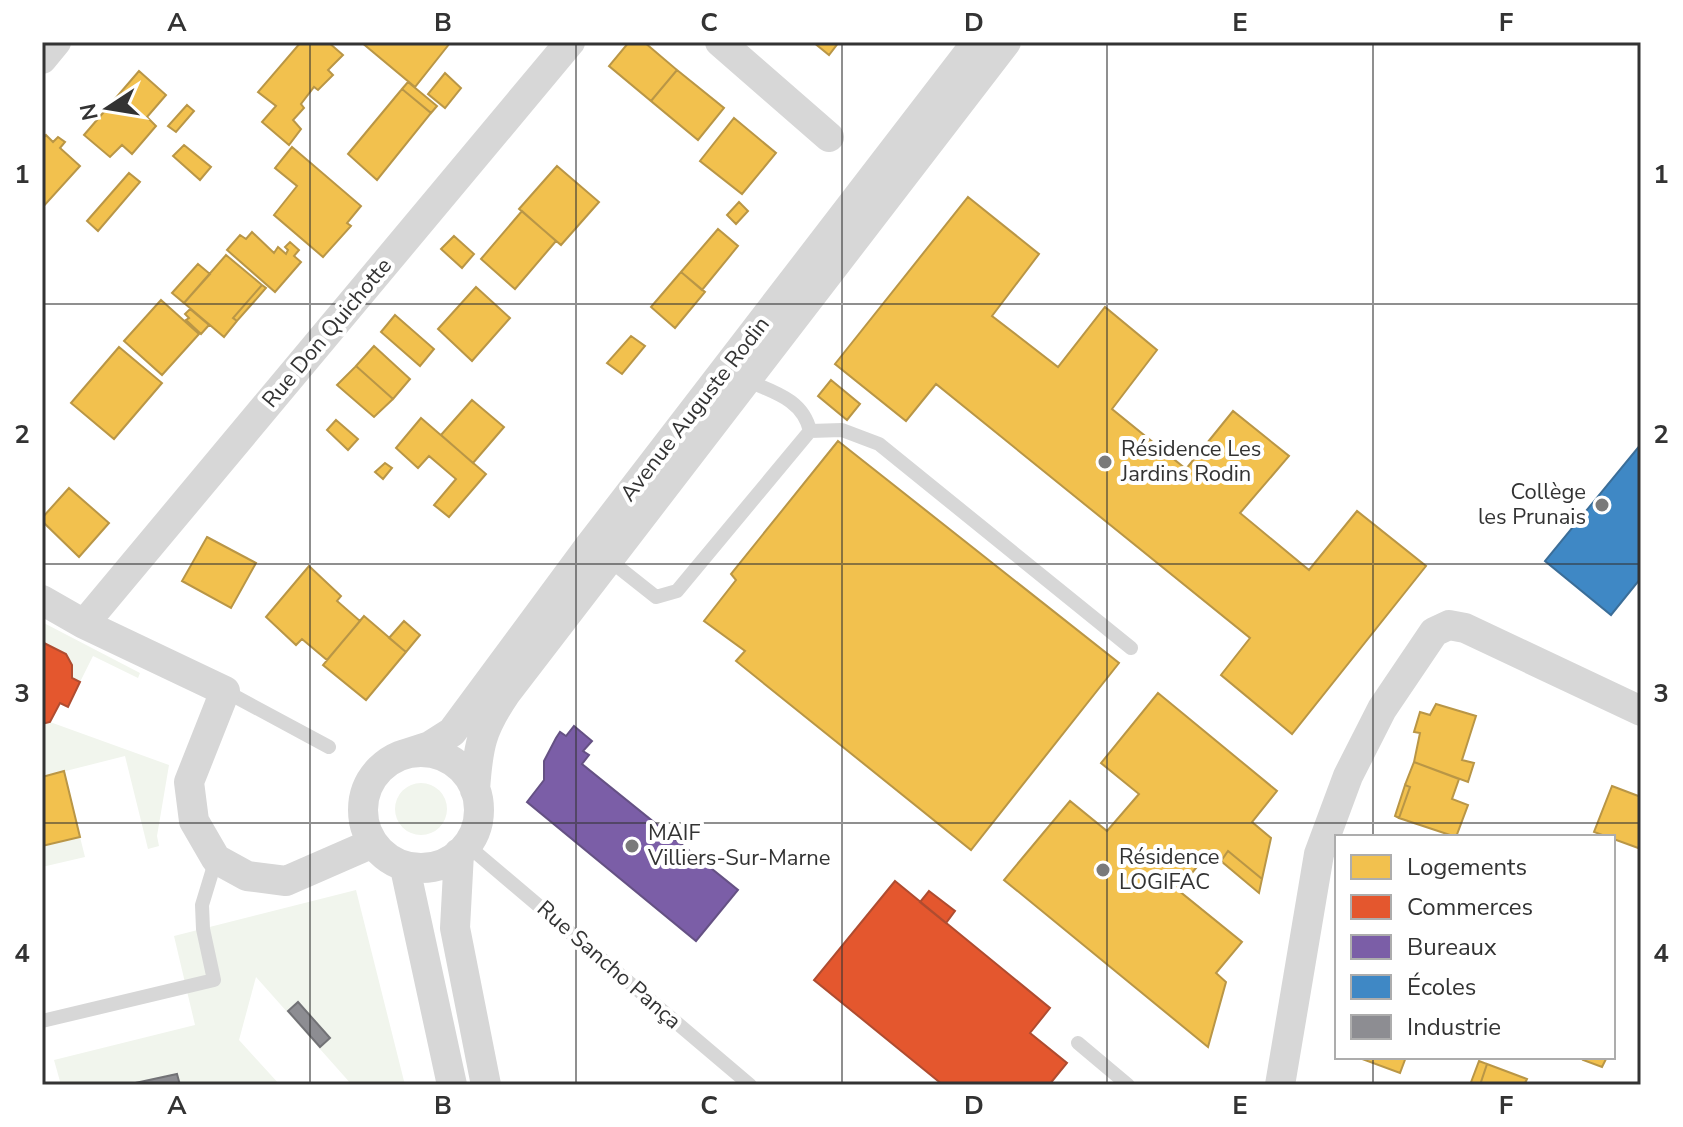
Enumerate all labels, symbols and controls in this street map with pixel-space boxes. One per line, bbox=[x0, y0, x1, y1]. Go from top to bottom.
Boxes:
text: A bbox=[167, 5, 187, 40]
text: B bbox=[434, 5, 452, 40]
text: C bbox=[700, 5, 718, 40]
text: D bbox=[964, 5, 984, 40]
text: E bbox=[1232, 5, 1248, 40]
text: F bbox=[1499, 5, 1513, 40]
north arrow bbox=[68, 68, 148, 148]
text: N bbox=[73, 101, 106, 123]
text: 1 bbox=[14, 157, 30, 192]
text: 1 bbox=[1653, 157, 1669, 192]
street label: Rue Don Quichotte bbox=[255, 252, 399, 414]
street label: Avenue Auguste Rodin bbox=[613, 310, 777, 508]
text: 2 bbox=[14, 417, 30, 452]
text: 2 bbox=[1653, 417, 1669, 452]
place label: Résidence Les Jardins Rodin bbox=[1120, 434, 1261, 489]
marker: Résidence Les Jardins Rodin bbox=[1096, 453, 1114, 471]
place label: Collège les Prunais bbox=[1478, 477, 1586, 532]
marker: Collège les Prunais bbox=[1593, 496, 1611, 514]
text: 3 bbox=[14, 676, 30, 711]
text: 3 bbox=[1653, 676, 1669, 711]
place label: MAIF Villiers-Sur-Marne bbox=[647, 818, 830, 873]
legend bbox=[1335, 835, 1615, 1059]
marker: MAIF Villiers-Sur-Marne bbox=[623, 837, 641, 855]
place label: Résidence LOGIFAC bbox=[1119, 842, 1220, 897]
text: Logements bbox=[1407, 851, 1527, 883]
marker: Résidence LOGIFAC bbox=[1094, 861, 1112, 879]
text: Commerces bbox=[1407, 891, 1533, 923]
street label: Rue Sancho Pança bbox=[530, 894, 688, 1036]
text: Bureaux bbox=[1407, 931, 1497, 963]
text: 4 bbox=[14, 936, 30, 971]
text: 4 bbox=[1653, 936, 1669, 971]
text: Écoles bbox=[1407, 971, 1476, 1003]
text: Industrie bbox=[1407, 1011, 1501, 1043]
text: A bbox=[167, 1088, 187, 1123]
text: B bbox=[434, 1088, 452, 1123]
text: C bbox=[700, 1088, 718, 1123]
text: D bbox=[964, 1088, 984, 1123]
text: E bbox=[1232, 1088, 1248, 1123]
text: F bbox=[1499, 1088, 1513, 1123]

